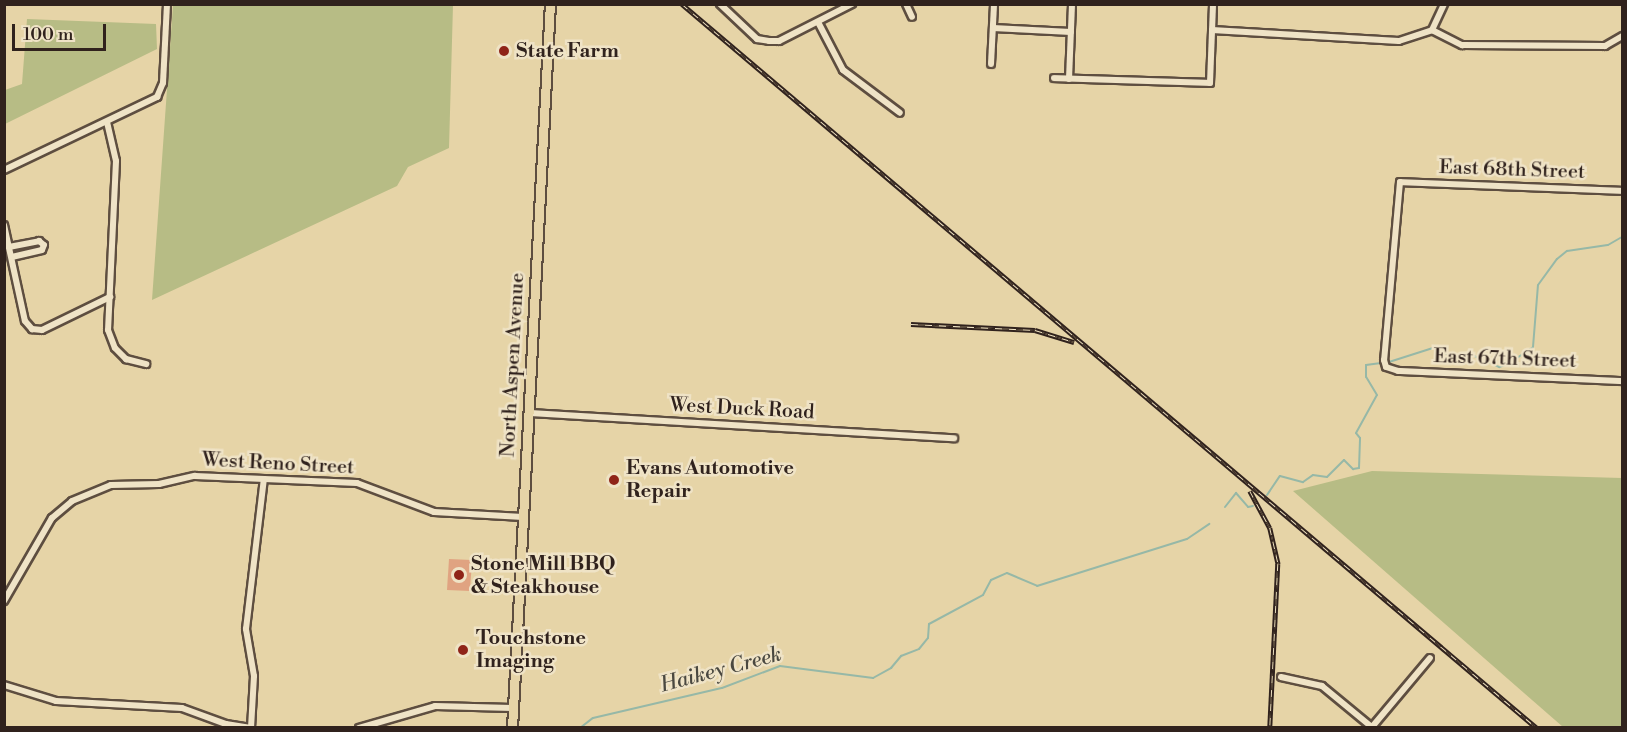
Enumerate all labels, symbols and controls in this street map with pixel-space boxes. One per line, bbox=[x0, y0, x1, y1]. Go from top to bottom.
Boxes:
scale bar bbox=[15, 12, 110, 50]
text: 100 m bbox=[23, 23, 74, 46]
place label: State Farm bbox=[516, 39, 619, 63]
marker: State Farm bbox=[497, 44, 511, 58]
street label: East 68th Street bbox=[1439, 155, 1585, 185]
street label: North Aspen Avenue bbox=[496, 272, 530, 458]
street label: East 67th Street bbox=[1433, 345, 1577, 373]
street label: West Duck Road bbox=[669, 393, 815, 425]
street label: West Reno Street bbox=[201, 448, 355, 480]
place label: Evans Automotive Repair bbox=[626, 456, 794, 503]
marker: Evans Automotive Repair bbox=[607, 473, 621, 487]
place label: Stone Mill BBQ & Steakhouse bbox=[471, 552, 616, 599]
marker: Stone Mill BBQ & Steakhouse bbox=[452, 568, 466, 582]
place label: Touchstone Imaging bbox=[476, 626, 586, 673]
marker: Touchstone Imaging bbox=[454, 641, 472, 659]
water label: Haikey Creek bbox=[658, 642, 784, 698]

